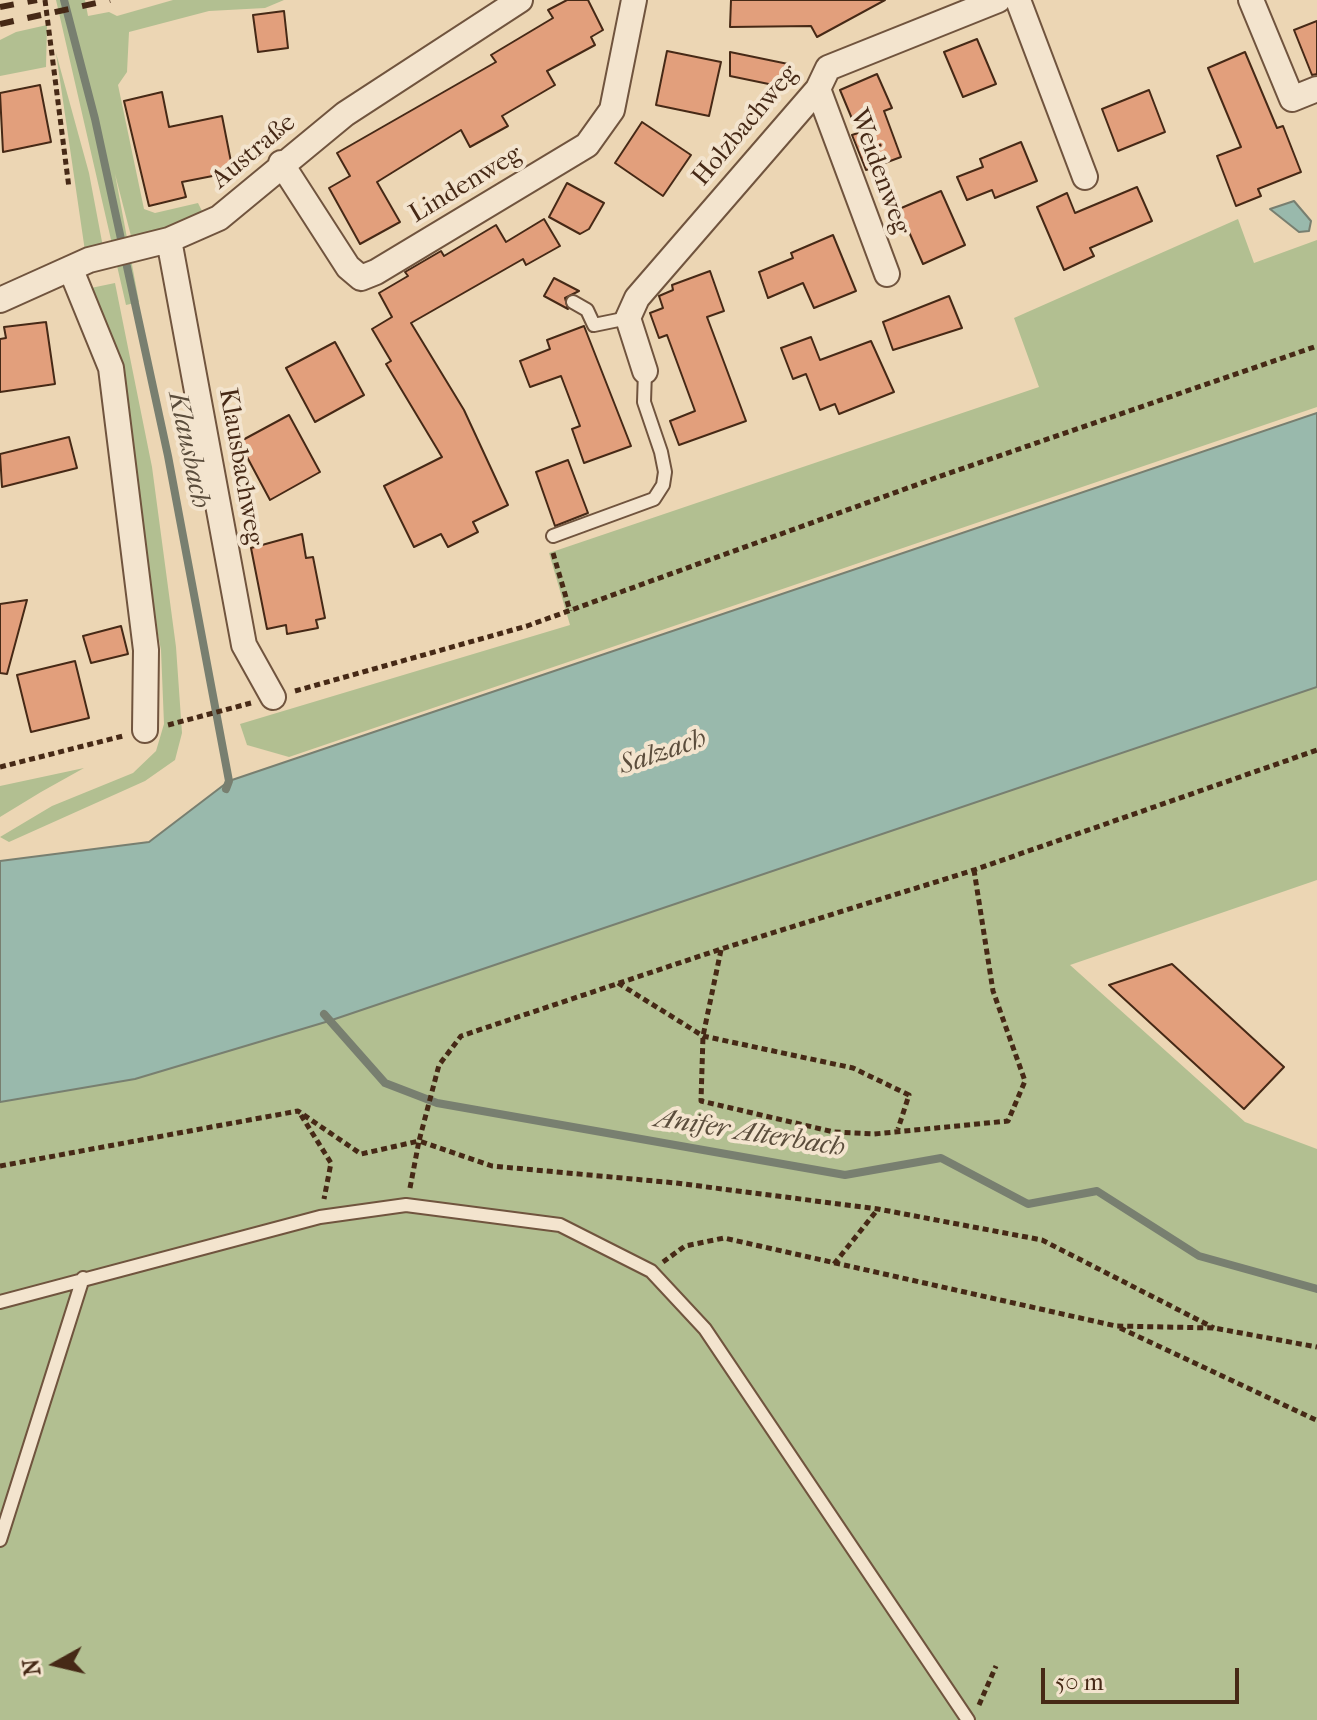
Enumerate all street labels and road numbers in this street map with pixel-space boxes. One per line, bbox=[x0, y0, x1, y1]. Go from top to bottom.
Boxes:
street label: Holzbachweg bbox=[686, 59, 806, 193]
street label: Weidenweg bbox=[842, 105, 916, 239]
street label: Austraße bbox=[206, 108, 302, 196]
street label: Lindenweg bbox=[404, 139, 528, 231]
street label: Klausbachweg bbox=[211, 386, 269, 548]

